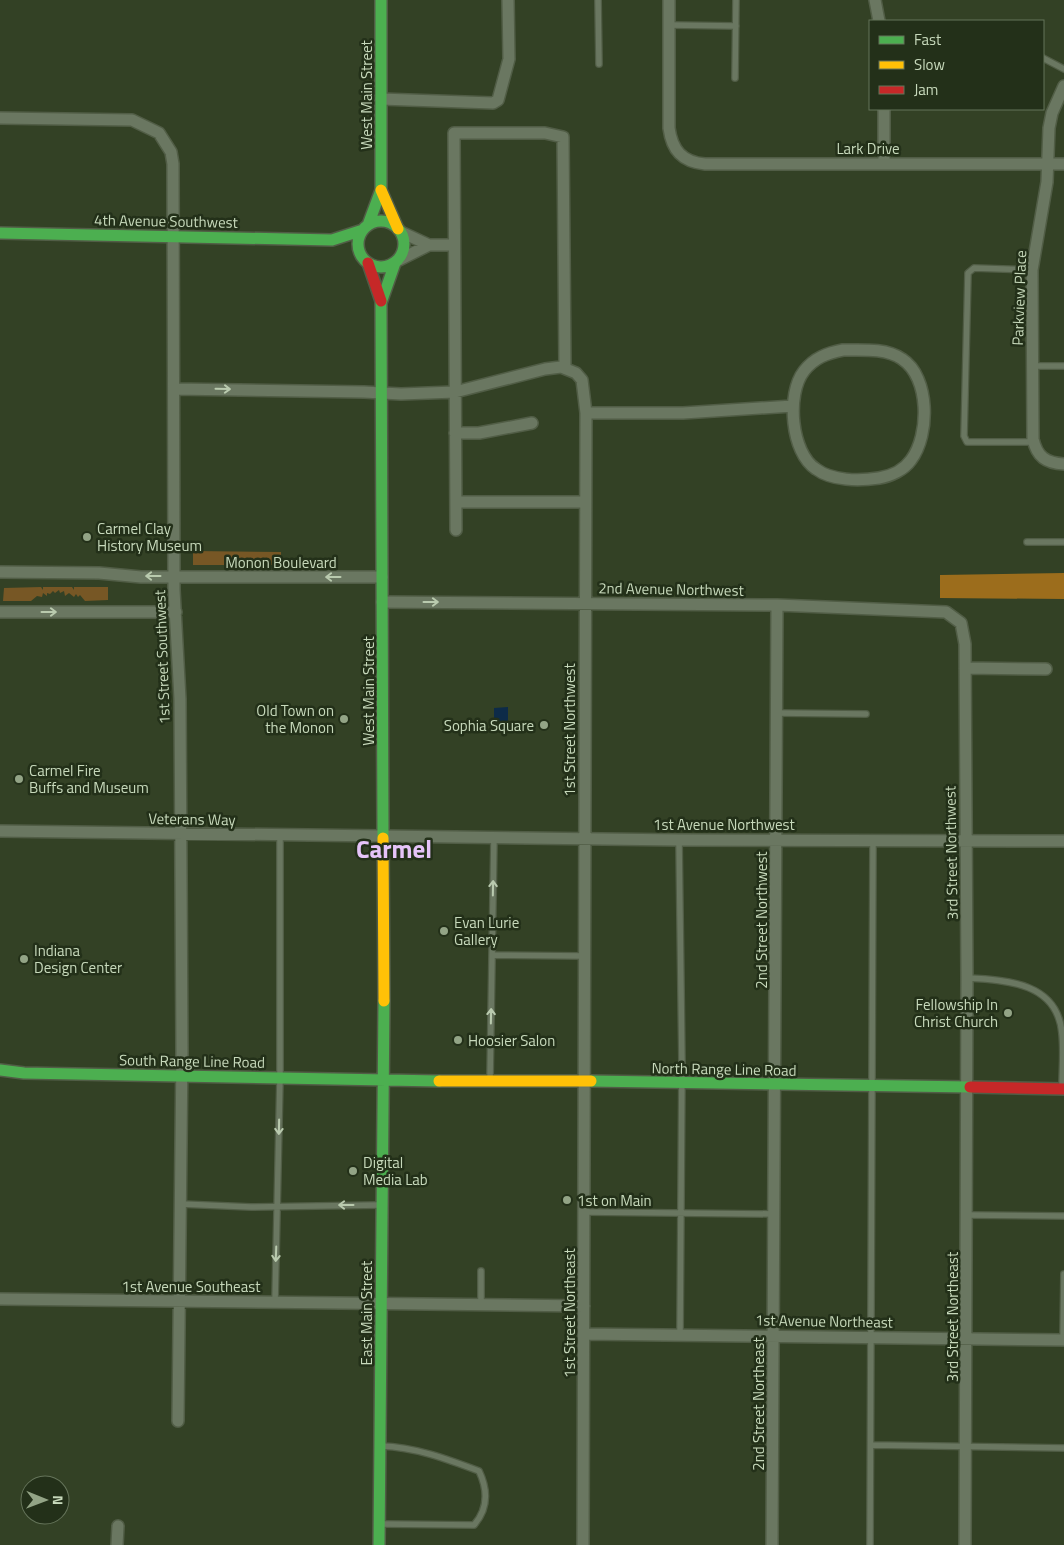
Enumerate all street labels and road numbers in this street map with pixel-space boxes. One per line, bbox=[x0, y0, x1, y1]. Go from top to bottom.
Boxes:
street label: West Main Street bbox=[355, 39, 378, 150]
street label: Lark Drive bbox=[836, 137, 900, 160]
street label: 4th Avenue Southwest bbox=[94, 208, 239, 234]
street label: Parkview Place bbox=[1006, 250, 1032, 346]
street label: Monon Boulevard bbox=[225, 551, 337, 574]
street label: 2nd Avenue Northwest bbox=[598, 576, 745, 602]
street label: 1st Street Southwest bbox=[148, 589, 176, 725]
street label: West Main Street bbox=[357, 635, 380, 746]
street label: 1st Street Northwest bbox=[558, 663, 581, 797]
street label: 3rd Street Northwest bbox=[938, 785, 964, 920]
street label: Veterans Way bbox=[148, 807, 236, 831]
street label: 1st Avenue Northwest bbox=[653, 813, 796, 836]
street label: 2nd Street Northwest bbox=[750, 851, 773, 989]
street label: South Range Line Road bbox=[119, 1048, 265, 1074]
street label: North Range Line Road bbox=[651, 1056, 797, 1082]
street label: 1st Street Northeast bbox=[558, 1247, 581, 1378]
street label: 3rd Street Northeast bbox=[941, 1251, 964, 1382]
street label: East Main Street bbox=[355, 1260, 378, 1365]
street label: 1st Avenue Southeast bbox=[122, 1275, 261, 1298]
street label: 1st Avenue Northeast bbox=[755, 1308, 894, 1334]
street label: 2nd Street Northeast bbox=[747, 1337, 770, 1471]

